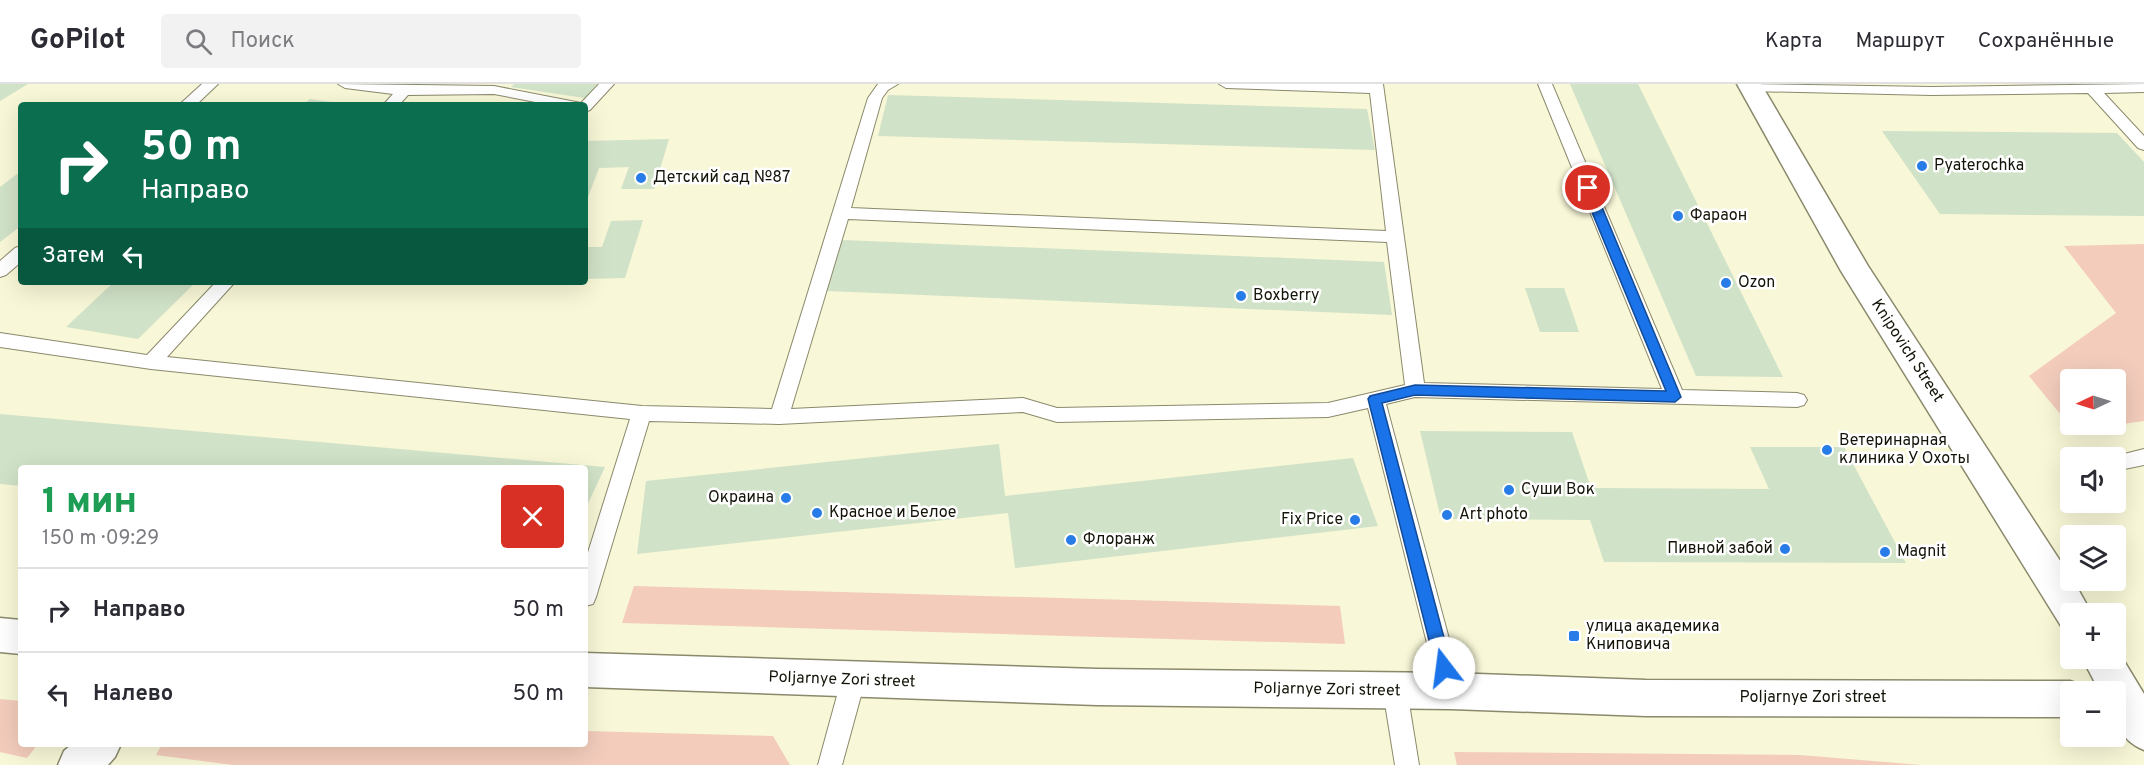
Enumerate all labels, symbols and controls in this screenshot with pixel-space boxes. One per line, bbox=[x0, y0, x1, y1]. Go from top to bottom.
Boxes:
search box bbox=[161, 14, 581, 68]
text: GoPilot bbox=[30, 23, 125, 59]
icon: search bbox=[182, 25, 215, 58]
text: Поиск bbox=[230, 28, 295, 55]
text: Карта bbox=[1765, 28, 1822, 55]
text: Маршрут bbox=[1855, 28, 1945, 55]
text: Сохранённые bbox=[1978, 28, 2114, 55]
text: 50 m bbox=[141, 122, 242, 175]
icon: right bbox=[42, 126, 120, 204]
place label: Pyaterochka bbox=[1934, 156, 2024, 176]
marker: Pyaterochka bbox=[1915, 159, 1929, 173]
pin bbox=[1562, 162, 1613, 213]
place label: Детский сад №87 bbox=[653, 168, 790, 188]
marker: Детский сад №87 bbox=[634, 171, 648, 185]
icon: arrive bbox=[1571, 171, 1604, 204]
text: Направо bbox=[141, 174, 249, 208]
place label: Фараон bbox=[1690, 206, 1747, 226]
marker: Фараон bbox=[1671, 209, 1685, 223]
icon: left bbox=[117, 240, 150, 273]
text: Затем bbox=[42, 243, 105, 270]
place label: Ozon bbox=[1738, 273, 1775, 293]
marker: Ozon bbox=[1719, 276, 1733, 290]
place label: Boxberry bbox=[1253, 286, 1320, 306]
marker: Boxberry bbox=[1234, 289, 1248, 303]
street label: Knipovich Street bbox=[1866, 296, 1948, 406]
north arrow bbox=[2060, 369, 2126, 435]
map controls bbox=[2060, 369, 2126, 747]
place label: Ветеринарная клиника У Охоты bbox=[1839, 431, 1970, 469]
marker: Ветеринарная клиника У Охоты bbox=[1820, 443, 1834, 457]
button: sound bbox=[2060, 447, 2126, 513]
text: 1 мин bbox=[42, 480, 137, 526]
place label: Суши Вок bbox=[1521, 480, 1595, 500]
marker: Суши Вок bbox=[1502, 483, 1516, 497]
button: close bbox=[501, 485, 564, 548]
place label: Окраина bbox=[708, 488, 774, 508]
marker: Окраина bbox=[779, 491, 793, 505]
place label: Красное и Белое bbox=[829, 503, 956, 523]
place label: Art photo bbox=[1459, 505, 1528, 525]
marker: Красное и Белое bbox=[810, 506, 824, 520]
marker: Art photo bbox=[1440, 508, 1454, 522]
place label: Fix Price bbox=[1281, 510, 1343, 530]
marker: Fix Price bbox=[1348, 513, 1362, 527]
button: layers bbox=[2060, 525, 2126, 591]
text: 150 m · 09:29 bbox=[42, 526, 159, 552]
place label: Флоранж bbox=[1083, 530, 1155, 550]
marker: Флоранж bbox=[1064, 533, 1078, 547]
place label: Пивной забой bbox=[1667, 539, 1773, 559]
marker: Пивной забой bbox=[1778, 542, 1792, 556]
place label: Magnit bbox=[1897, 542, 1946, 562]
marker: Magnit bbox=[1878, 545, 1892, 559]
icon: right bbox=[42, 594, 75, 627]
text: Направо bbox=[93, 597, 185, 624]
text: 50 m bbox=[512, 597, 564, 624]
button: + bbox=[2060, 603, 2126, 669]
place label: улица академика Книповича bbox=[1586, 617, 1719, 655]
marker: улица академика Книповича bbox=[1567, 629, 1581, 643]
position arrow bbox=[1412, 636, 1476, 700]
street label: Poljarnye Zori street bbox=[768, 667, 916, 693]
icon: left bbox=[42, 678, 75, 711]
street label: Poljarnye Zori street bbox=[1253, 679, 1401, 701]
text: Налево bbox=[93, 681, 173, 708]
text: 50 m bbox=[512, 681, 564, 708]
button: − bbox=[2060, 681, 2126, 747]
street label: Poljarnye Zori street bbox=[1739, 688, 1887, 708]

